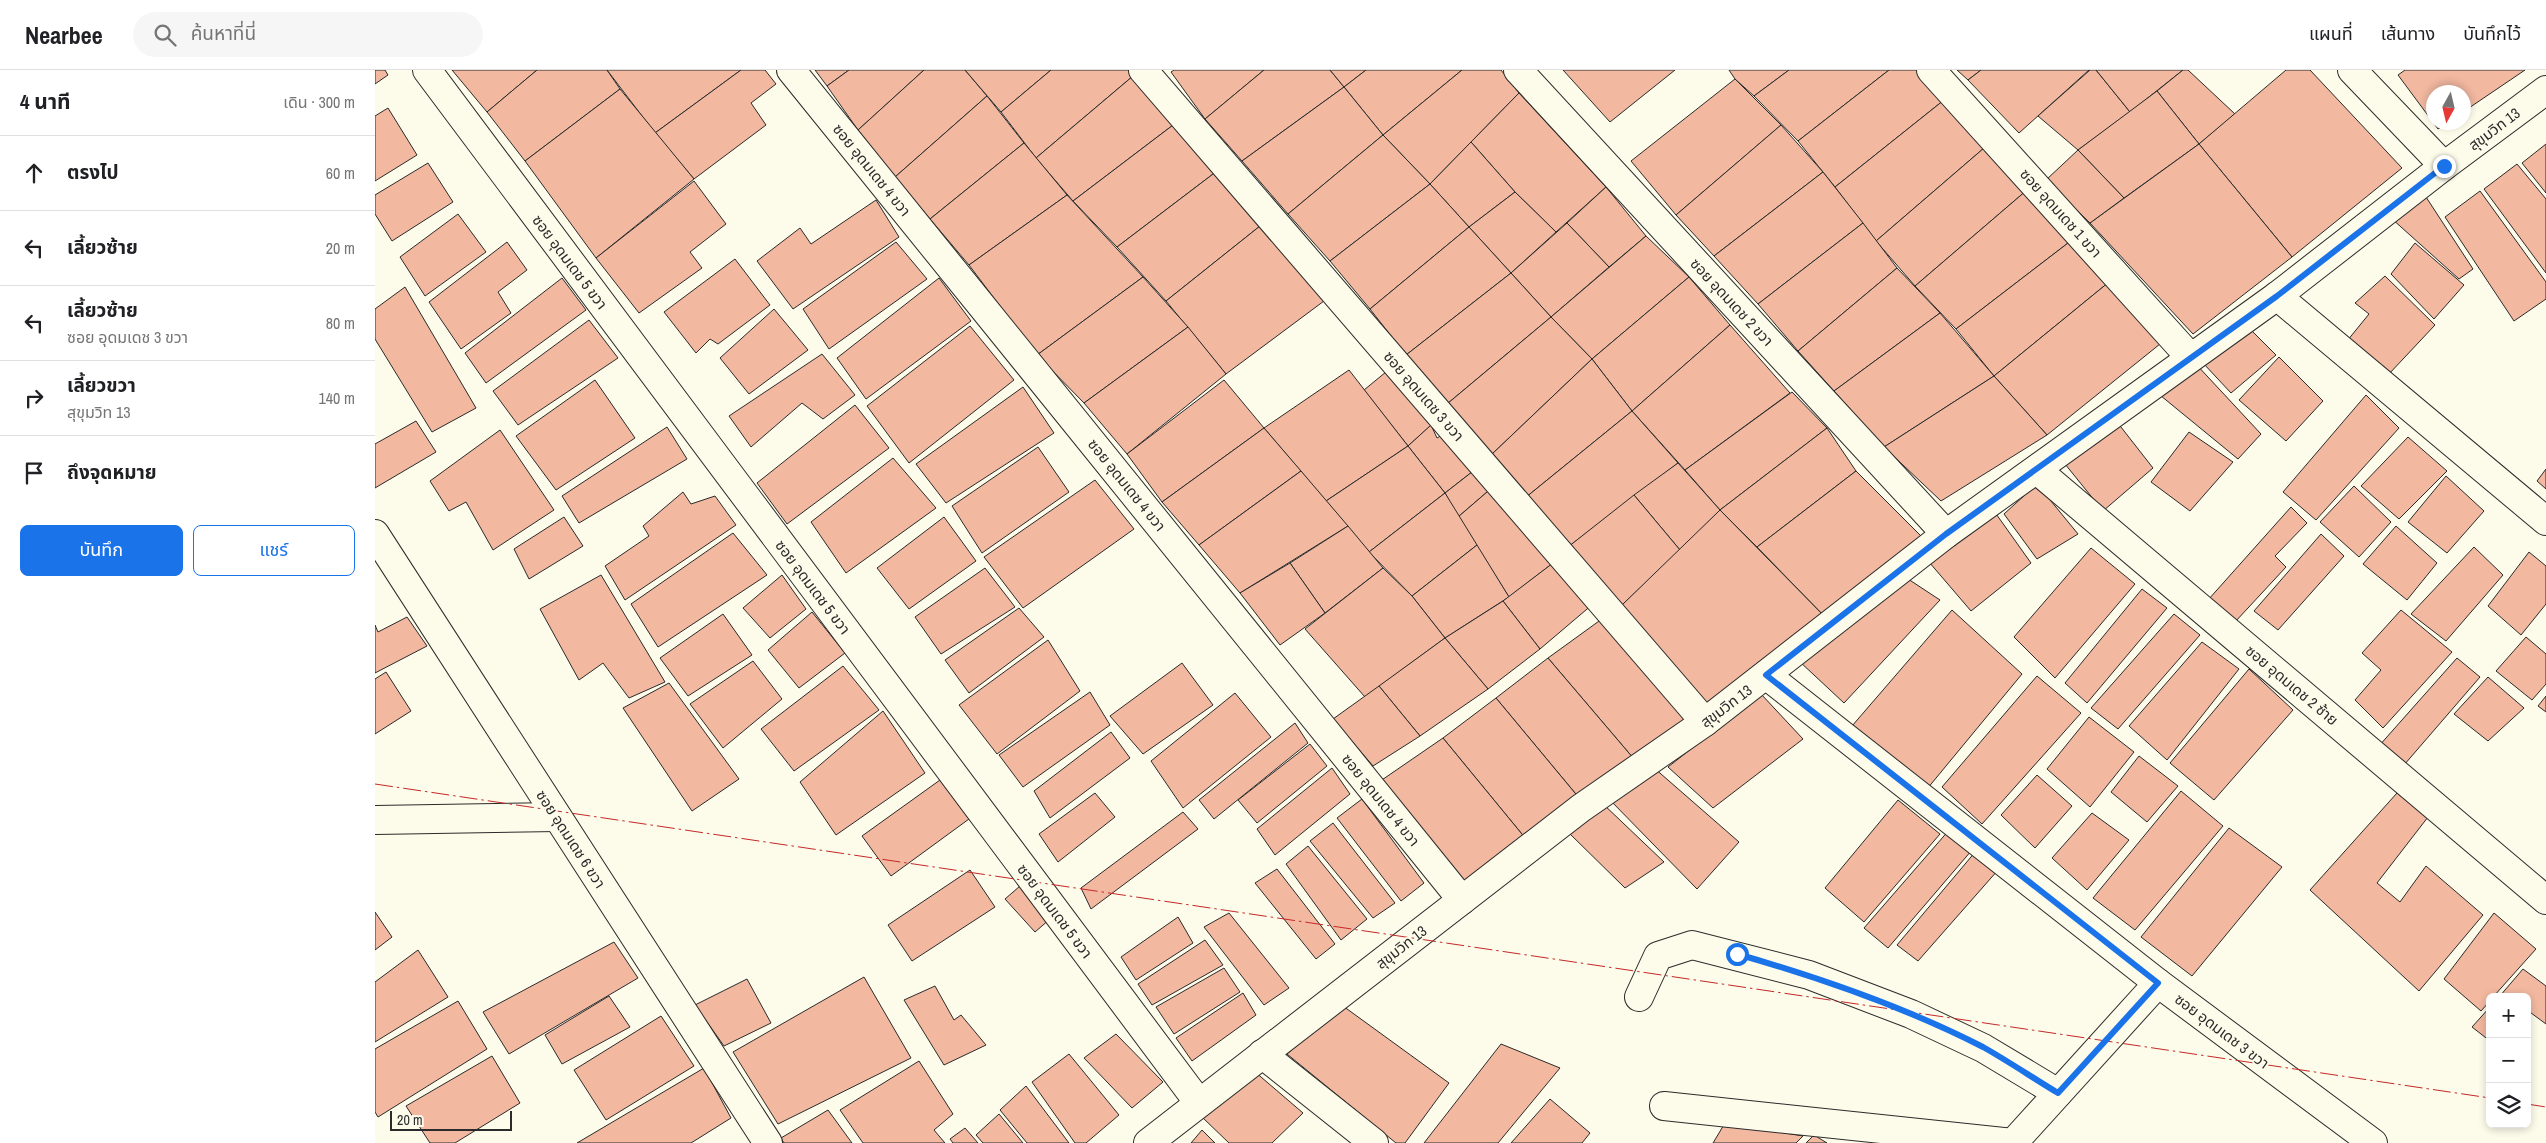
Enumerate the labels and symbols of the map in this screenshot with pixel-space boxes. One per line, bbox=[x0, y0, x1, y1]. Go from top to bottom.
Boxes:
north arrow bbox=[2426, 85, 2471, 130]
street label: สุขุมวิท 13 bbox=[2464, 103, 2524, 155]
street label: ซอย อุดมเดช 4 ขวา bbox=[828, 119, 916, 221]
route end bbox=[2433, 155, 2456, 178]
street label: ซอย อุดมเดช 1 ขวา bbox=[2015, 164, 2107, 262]
street label: ซอย อุดมเดช 5 ขวา bbox=[527, 210, 613, 314]
street label: ซอย อุดมเดช 2 ขวา bbox=[1686, 253, 1778, 351]
street label: ซอย อุดมเดช 3 ขวา bbox=[1379, 346, 1469, 446]
street label: ซอย อุดมเดช 4 ขวา bbox=[1083, 434, 1171, 536]
street label: ซอย อุดมเดช 5 ขวา bbox=[770, 535, 856, 639]
street label: ซอย อุดมเดช 2 ซ้าย bbox=[2241, 640, 2343, 730]
street label: สุขุมวิท 13 bbox=[1696, 680, 1756, 732]
street label: ซอย อุดมเดช 4 ขวา bbox=[1337, 749, 1425, 851]
street label: ซอย อุดมเดช 6 ขวา bbox=[531, 786, 611, 892]
street label: ซอย อุดมเดช 5 ขวา bbox=[1012, 859, 1098, 963]
street label: สุขุมวิท 13 bbox=[1371, 920, 1431, 974]
route start bbox=[1726, 943, 1749, 966]
street label: ซอย อุดมเดช 3 ขวา bbox=[2170, 988, 2274, 1074]
scale bar bbox=[390, 1108, 513, 1131]

